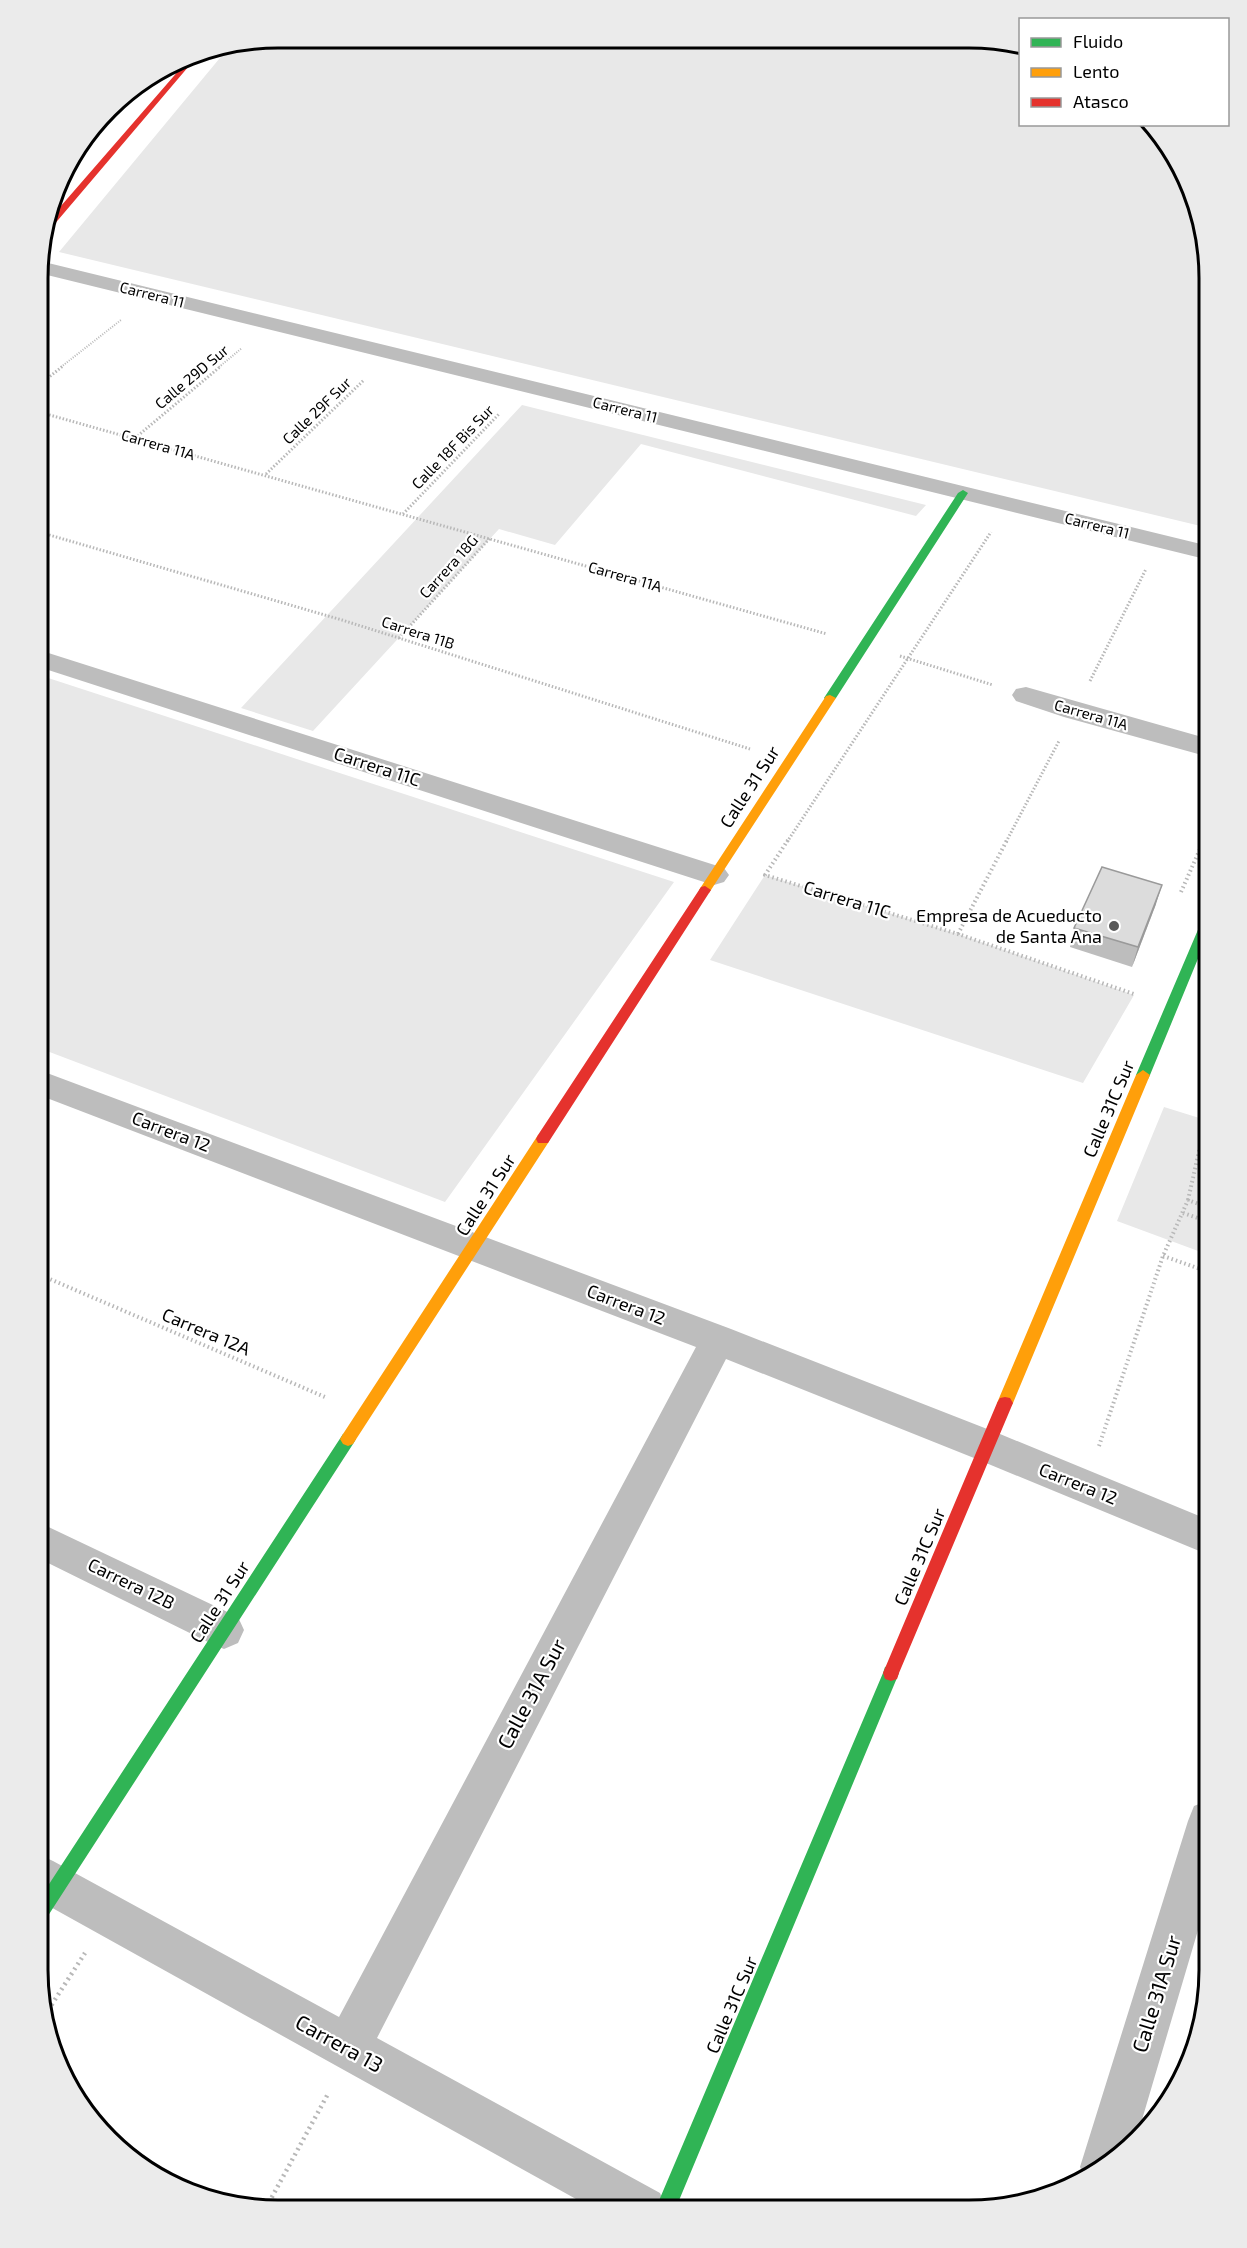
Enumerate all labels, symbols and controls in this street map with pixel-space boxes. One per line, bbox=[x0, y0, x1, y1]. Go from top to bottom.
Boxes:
legend bbox=[1019, 18, 1229, 126]
text: Fluido bbox=[1073, 30, 1123, 52]
text: Lento bbox=[1073, 60, 1119, 82]
text: Atasco bbox=[1073, 90, 1129, 112]
street label: Carrera 11 bbox=[118, 277, 187, 311]
street label: Calle 29D Sur bbox=[151, 340, 232, 412]
street label: Calle 29F Sur bbox=[278, 373, 354, 447]
street label: Carrera 11 bbox=[591, 392, 660, 426]
street label: Calle 18F Bis Sur bbox=[407, 400, 497, 492]
street label: Carrera 11A bbox=[119, 425, 198, 463]
street label: Carrera 11 bbox=[1063, 508, 1132, 542]
street label: Carrera 18G bbox=[415, 531, 481, 602]
street label: Carrera 11A bbox=[586, 557, 665, 595]
street label: Carrera 11B bbox=[380, 612, 457, 652]
street label: Carrera 11A bbox=[1052, 695, 1131, 733]
street label: Calle 31 Sur bbox=[715, 741, 784, 832]
street label: Carrera 11C bbox=[331, 742, 423, 790]
street label: Carrera 11C bbox=[801, 875, 893, 923]
place label: Empresa de Acueducto de Santa Ana bbox=[916, 904, 1102, 947]
marker: Empresa de Acueducto de Santa Ana bbox=[1107, 919, 1121, 933]
street label: Calle 31C Sur bbox=[1078, 1057, 1138, 1161]
street label: Carrera 12 bbox=[129, 1106, 214, 1156]
street label: Calle 31 Sur bbox=[451, 1149, 520, 1240]
street label: Carrera 12 bbox=[584, 1279, 669, 1329]
street label: Carrera 12A bbox=[159, 1303, 255, 1360]
street label: Carrera 12 bbox=[1036, 1457, 1121, 1509]
street label: Calle 31C Sur bbox=[889, 1505, 949, 1609]
street label: Carrera 12B bbox=[85, 1553, 178, 1613]
street label: Calle 31 Sur bbox=[185, 1556, 254, 1647]
street label: Calle 31A Sur bbox=[491, 1633, 570, 1753]
street label: Calle 31A Sur bbox=[1126, 1931, 1185, 2055]
street label: Calle 31C Sur bbox=[701, 1953, 761, 2057]
street label: Carrera 13 bbox=[292, 2008, 388, 2077]

